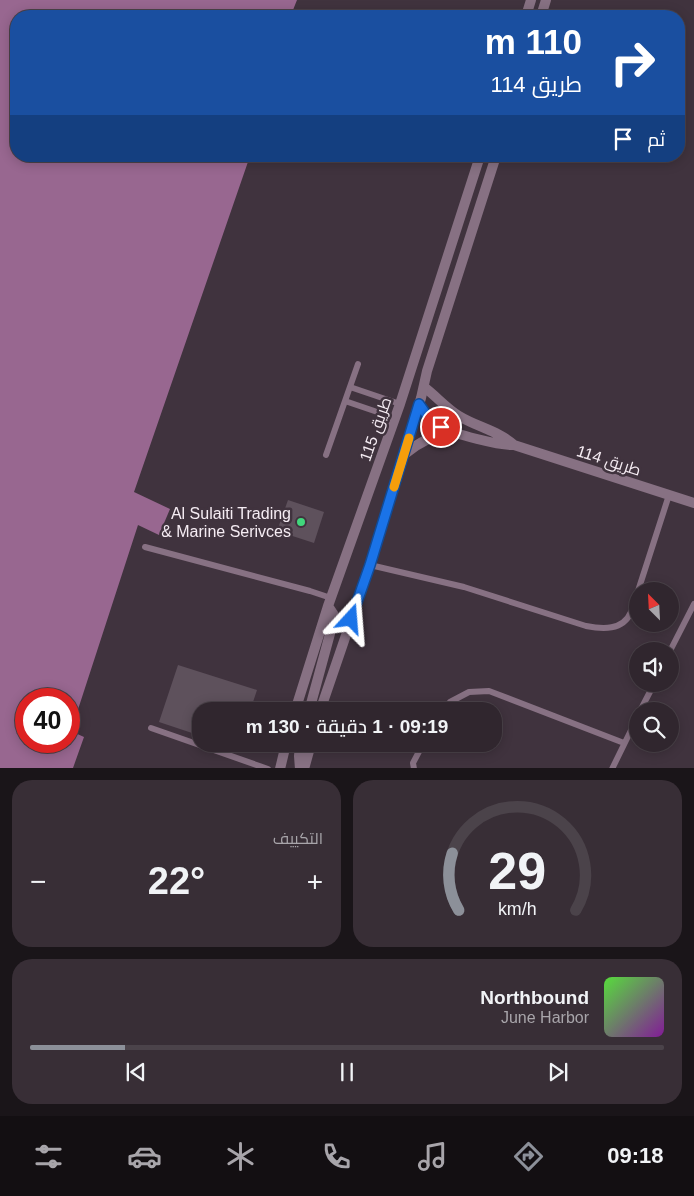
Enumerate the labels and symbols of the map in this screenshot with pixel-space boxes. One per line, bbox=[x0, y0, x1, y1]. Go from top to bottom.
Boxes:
street label: طريق 115 bbox=[357, 395, 396, 464]
pin bbox=[420, 406, 462, 448]
street label: طريق 114 bbox=[574, 442, 643, 481]
place label: Al Sulaiti Trading & Marine Serivces bbox=[161, 505, 291, 540]
marker: Al Sulaiti Trading & Marine Serivces bbox=[295, 516, 307, 528]
north arrow bbox=[629, 582, 679, 632]
position arrow bbox=[324, 592, 376, 644]
speed limit sign: 40 bbox=[15, 688, 80, 753]

